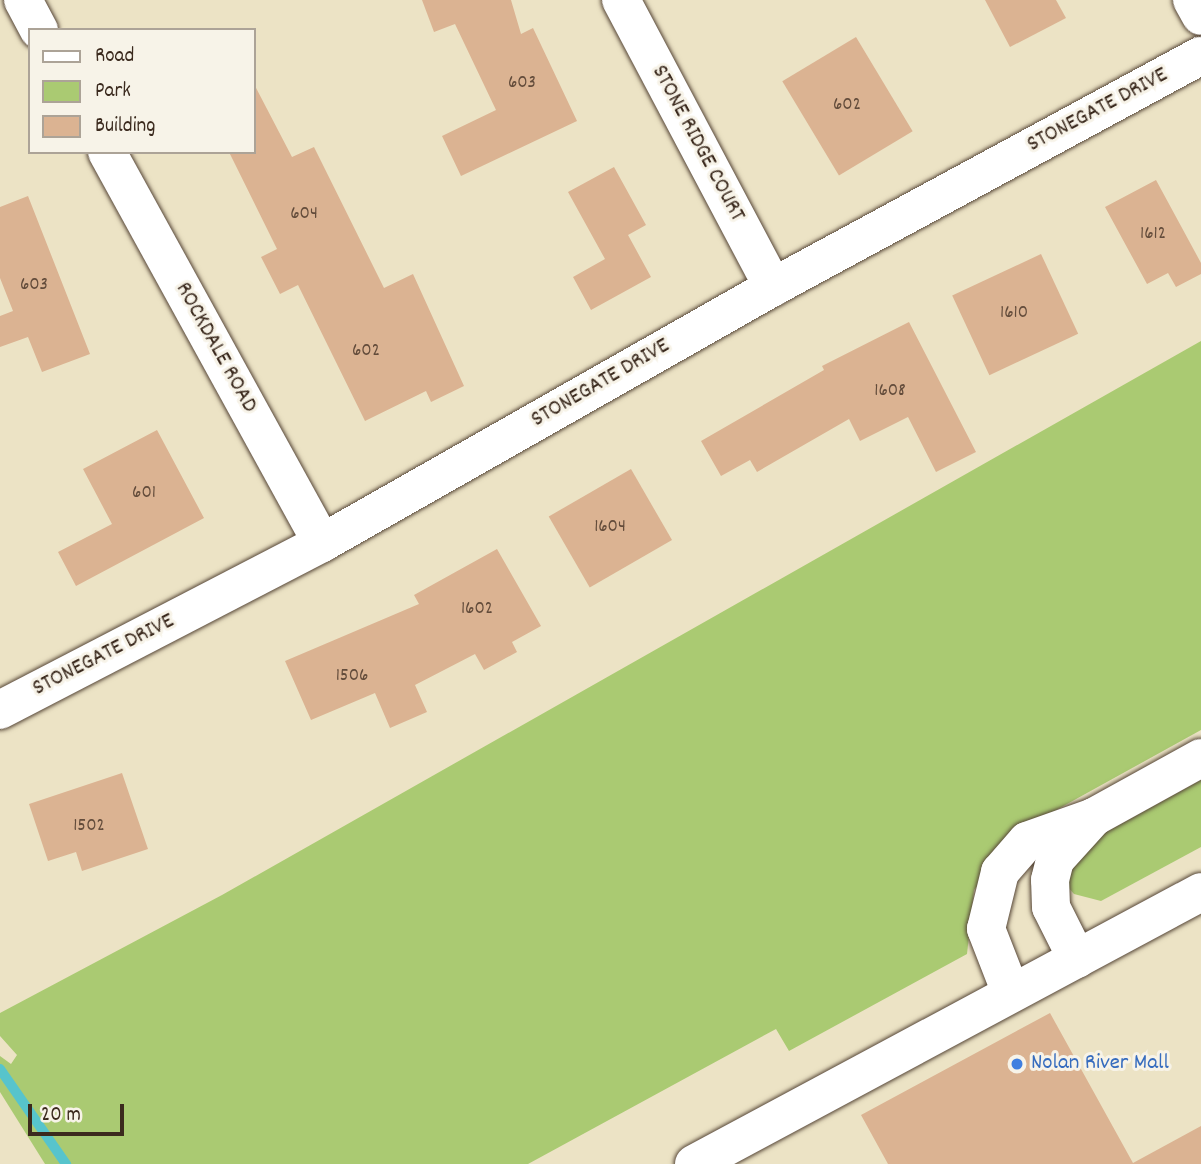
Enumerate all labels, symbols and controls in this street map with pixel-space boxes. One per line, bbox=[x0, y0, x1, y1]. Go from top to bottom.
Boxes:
legend bbox=[28, 28, 256, 154]
text: Road bbox=[95, 42, 134, 72]
street label: STONE RIDGE COURT bbox=[644, 61, 750, 227]
street label: STONEGATE DRIVE bbox=[1023, 62, 1173, 160]
house number: 603 bbox=[508, 73, 536, 95]
text: Park bbox=[95, 77, 131, 107]
house number: 602 bbox=[833, 95, 861, 117]
text: Building bbox=[95, 112, 155, 142]
house number: 604 bbox=[290, 204, 318, 226]
house number: 1612 bbox=[1140, 224, 1166, 246]
house number: 603 bbox=[20, 275, 48, 297]
street label: ROCKDALE ROAD bbox=[168, 278, 262, 418]
house number: 1610 bbox=[1000, 303, 1028, 325]
street label: STONEGATE DRIVE bbox=[527, 333, 675, 435]
house number: 602 bbox=[352, 341, 380, 363]
house number: 1608 bbox=[874, 381, 906, 403]
house number: 601 bbox=[132, 483, 156, 505]
house number: 1604 bbox=[594, 517, 626, 539]
house number: 1602 bbox=[461, 599, 493, 621]
street label: STONEGATE DRIVE bbox=[29, 608, 179, 704]
house number: 1506 bbox=[336, 666, 368, 688]
house number: 1502 bbox=[73, 816, 105, 838]
place label: Nolan River Mall bbox=[1031, 1050, 1169, 1078]
marker: Nolan River Mall bbox=[1009, 1056, 1025, 1072]
scale bar bbox=[32, 1090, 128, 1134]
text: 20 m bbox=[41, 1101, 81, 1131]

